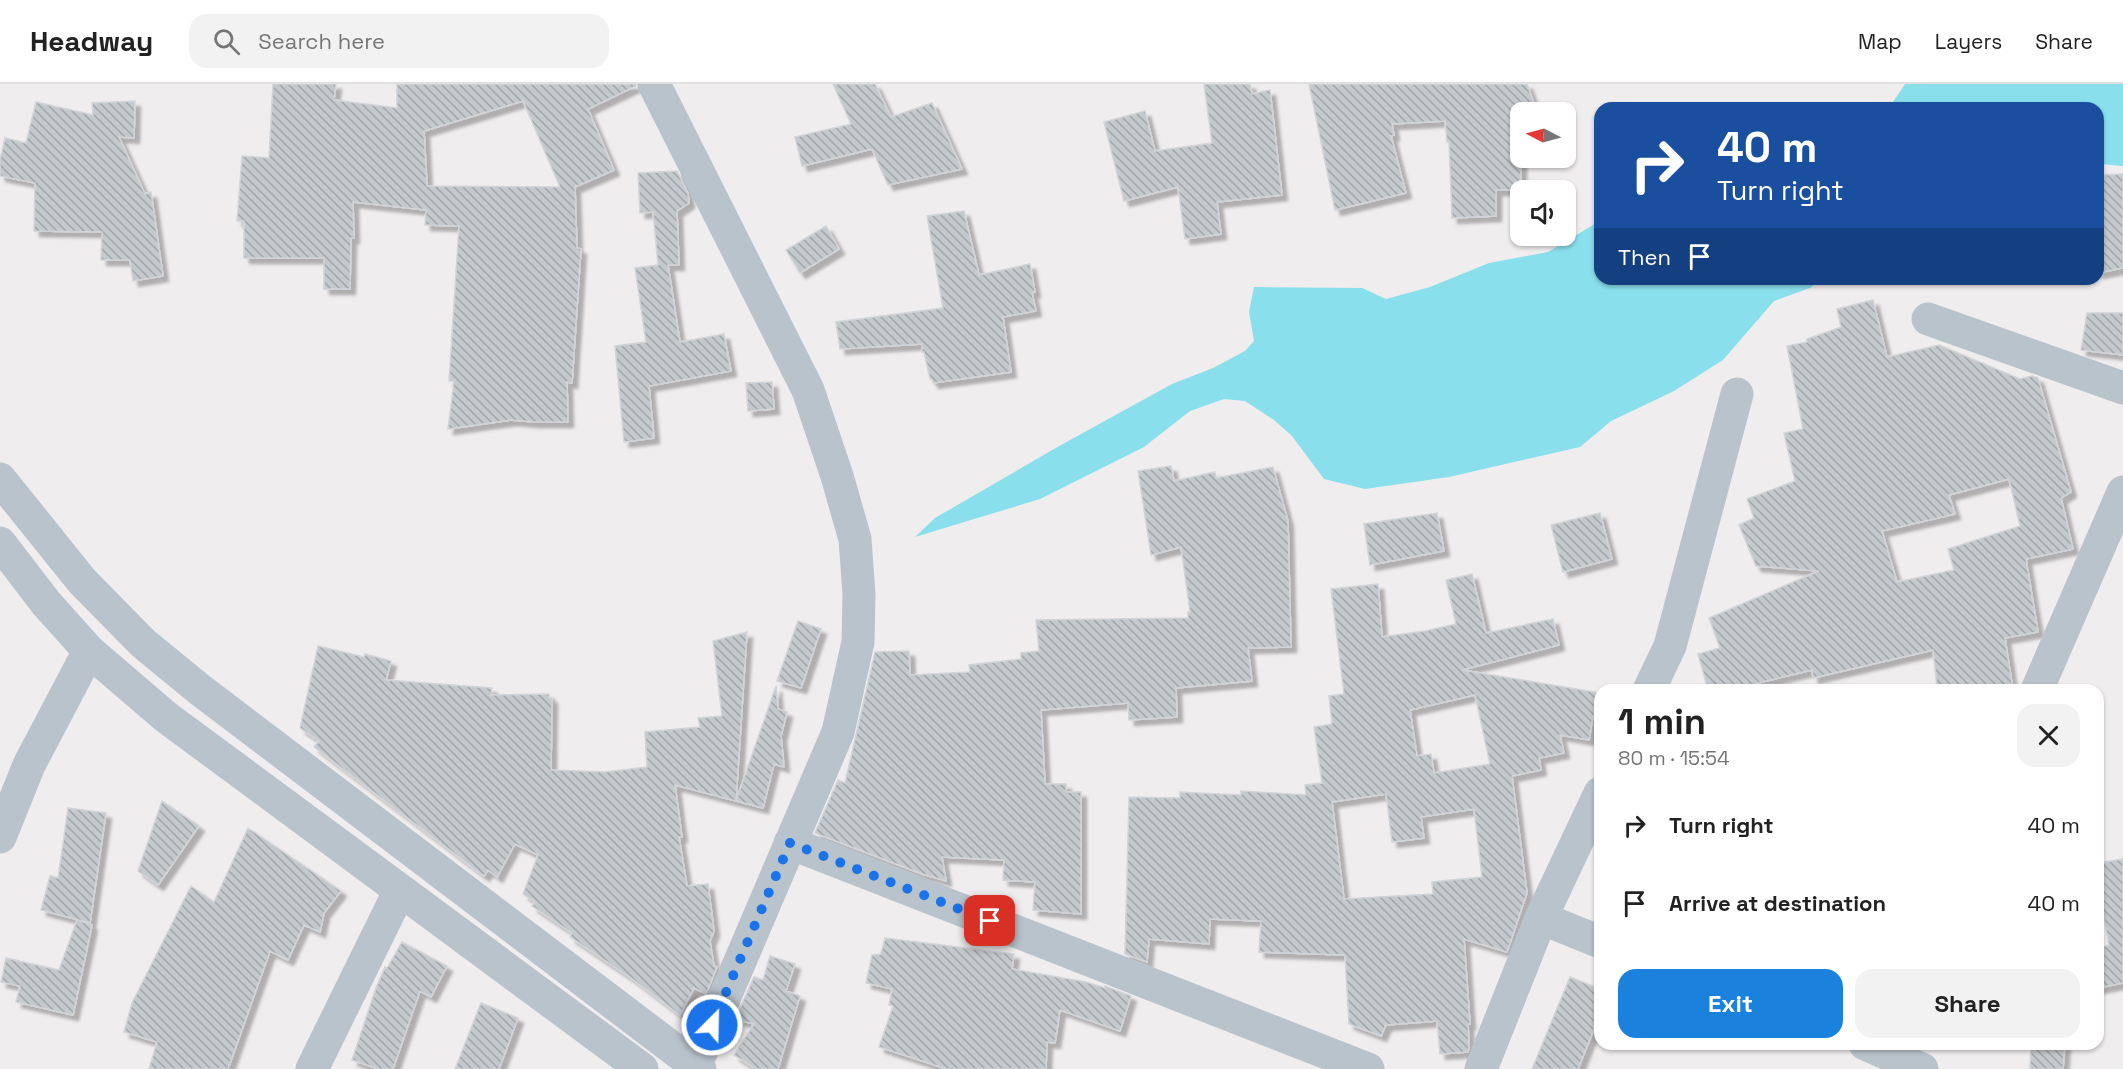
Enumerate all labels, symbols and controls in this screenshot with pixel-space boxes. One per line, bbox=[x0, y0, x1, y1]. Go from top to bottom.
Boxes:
search box bbox=[189, 14, 609, 68]
text: Headway bbox=[30, 23, 153, 59]
icon: search bbox=[210, 25, 243, 58]
text: Search here bbox=[258, 27, 385, 55]
text: Map bbox=[1858, 28, 1902, 55]
text: Layers bbox=[1935, 28, 2002, 55]
text: Share bbox=[2035, 28, 2093, 55]
north arrow bbox=[1510, 102, 1576, 168]
map controls bbox=[1510, 102, 1576, 246]
text: 40 m bbox=[1717, 121, 1817, 174]
icon: right bbox=[1618, 126, 1696, 204]
text: Turn right bbox=[1717, 173, 1844, 208]
button: sound bbox=[1510, 180, 1576, 246]
icon: arrive bbox=[1683, 240, 1716, 273]
text: Then bbox=[1618, 243, 1671, 271]
text: 1 min bbox=[1618, 699, 1706, 745]
button: close bbox=[2017, 704, 2080, 767]
text: 80 m · 15:54 bbox=[1618, 745, 1730, 771]
icon: right bbox=[1618, 809, 1651, 842]
text: Turn right bbox=[1669, 811, 1774, 839]
text: 40 m bbox=[2028, 811, 2080, 839]
icon: arrive bbox=[1618, 887, 1651, 920]
text: Arrive at destination bbox=[1669, 889, 1886, 917]
text: 40 m bbox=[2028, 889, 2080, 917]
pin bbox=[964, 895, 1015, 946]
icon: arrive bbox=[973, 904, 1006, 937]
button: Exit bbox=[1618, 969, 1843, 1038]
button: Share bbox=[1855, 969, 2080, 1038]
position arrow bbox=[680, 993, 744, 1057]

